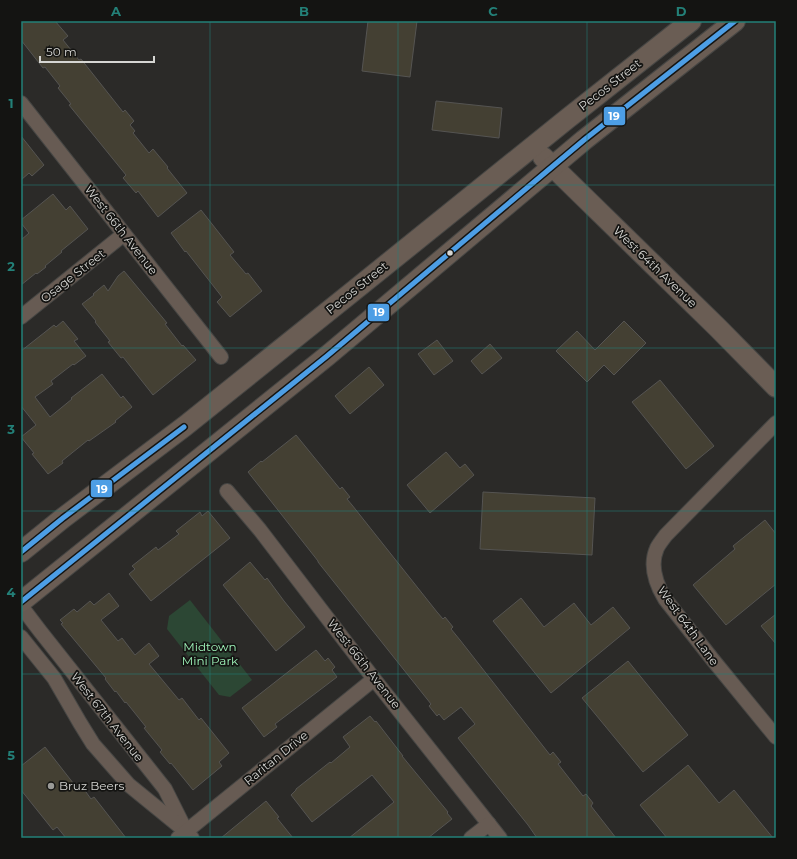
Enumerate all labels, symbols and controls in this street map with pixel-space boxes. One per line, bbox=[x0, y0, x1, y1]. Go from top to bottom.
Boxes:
text: A bbox=[110, 3, 122, 19]
text: B bbox=[299, 3, 309, 19]
text: C bbox=[488, 3, 498, 19]
text: D bbox=[676, 3, 687, 19]
scale bar bbox=[40, 38, 154, 64]
text: 50 m bbox=[46, 44, 77, 59]
street label: Pecos Street bbox=[575, 55, 644, 114]
text: 1 bbox=[8, 95, 14, 111]
line badge: 19 bbox=[603, 106, 626, 126]
text: 19 bbox=[608, 109, 620, 123]
street label: West 66th Avenue bbox=[82, 182, 161, 278]
street label: West 64th Avenue bbox=[610, 223, 700, 310]
street label: Osage Street bbox=[37, 246, 108, 305]
unlabelled marker bbox=[445, 248, 455, 258]
text: 2 bbox=[7, 258, 15, 274]
street label: Pecos Street bbox=[323, 258, 391, 317]
line badge: 19 bbox=[367, 303, 390, 322]
text: 19 bbox=[373, 305, 385, 319]
text: 3 bbox=[6, 421, 15, 437]
line badge: 19 bbox=[90, 479, 113, 498]
text: 19 bbox=[96, 482, 108, 496]
street label: West 64th Lane bbox=[655, 583, 722, 668]
text: 4 bbox=[7, 584, 16, 600]
street label: West 66th Avenue bbox=[325, 616, 404, 712]
park label: Midtown Mini Park bbox=[182, 639, 239, 668]
street label: West 67th Avenue bbox=[68, 669, 147, 764]
street label: Raritan Drive bbox=[241, 727, 311, 788]
text: 5 bbox=[7, 747, 15, 763]
place label: Bruz Beers bbox=[59, 778, 125, 793]
marker: Bruz Beers bbox=[46, 781, 56, 791]

